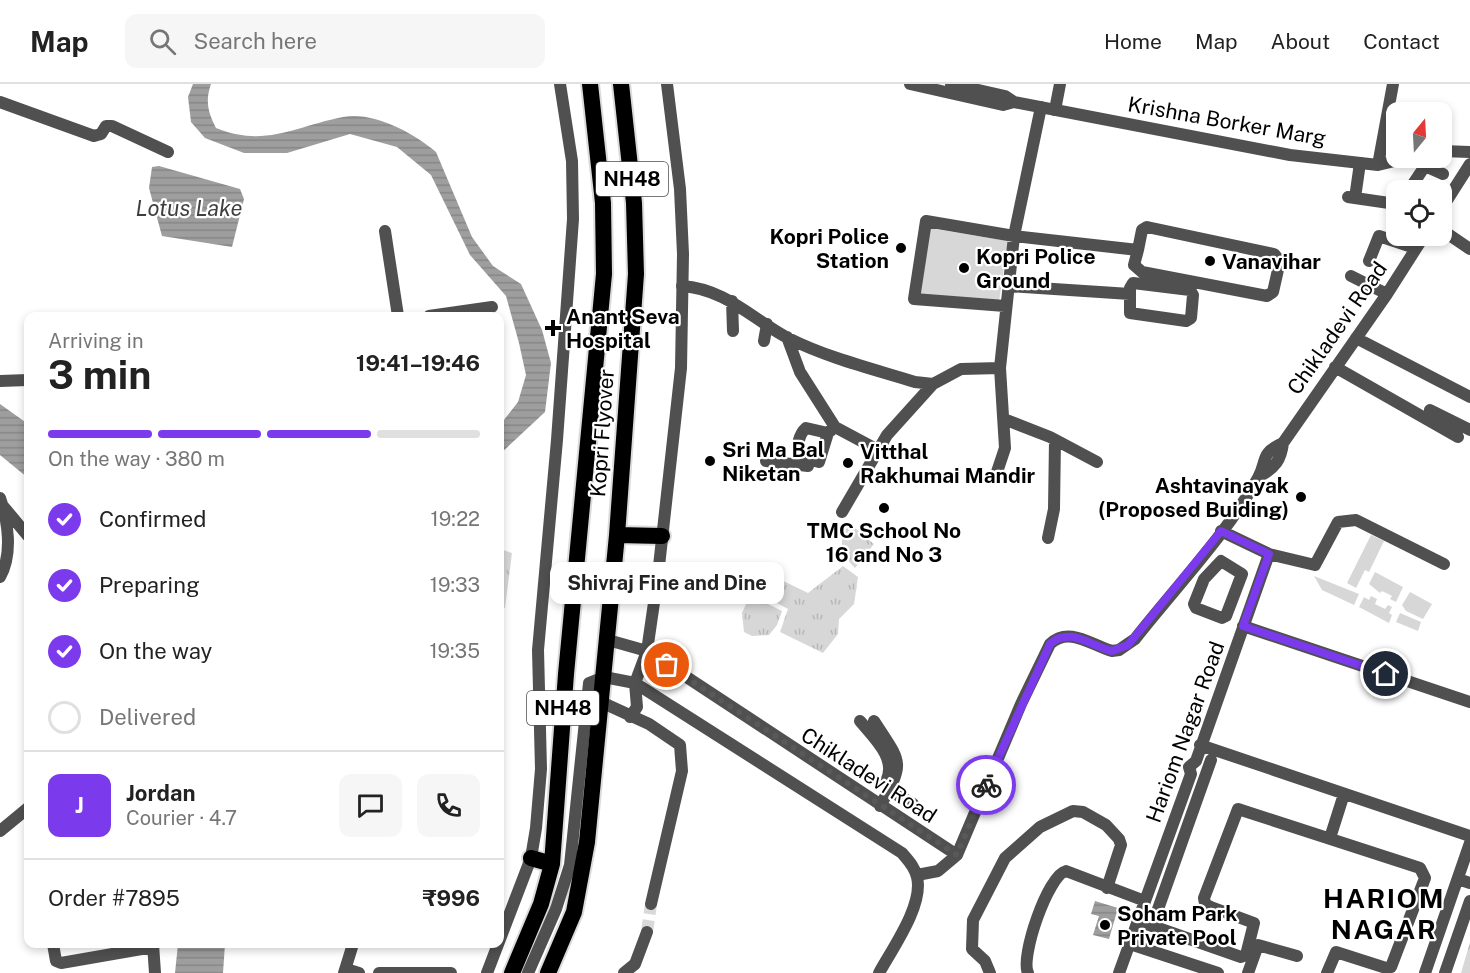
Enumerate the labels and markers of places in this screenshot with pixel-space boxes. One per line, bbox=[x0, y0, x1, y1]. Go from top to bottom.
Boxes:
place label: Kopri Police Station bbox=[769, 224, 889, 273]
marker: Kopri Police Station bbox=[894, 241, 908, 255]
place label: Kopri Police Ground bbox=[976, 244, 1096, 293]
place label: Vanavihar bbox=[1222, 249, 1321, 274]
marker: Vanavihar bbox=[1203, 254, 1217, 268]
marker: Kopri Police Ground bbox=[957, 261, 971, 275]
place label: Anant Seva Hospital bbox=[566, 304, 680, 353]
marker: Anant Seva Hospital bbox=[544, 319, 562, 337]
place label: Sri Ma Bal Niketan bbox=[722, 437, 825, 486]
place label: Vitthal Rakhumai Mandir bbox=[860, 439, 1036, 488]
marker: Sri Ma Bal Niketan bbox=[703, 454, 717, 468]
marker: Vitthal Rakhumai Mandir bbox=[841, 456, 855, 470]
place label: Ashtavinayak (Proposed Buiding) bbox=[1098, 473, 1289, 522]
marker: Ashtavinayak (Proposed Buiding) bbox=[1294, 490, 1308, 504]
marker: TMC School No 16 and No 3 bbox=[877, 501, 891, 515]
place label: TMC School No 16 and No 3 bbox=[807, 518, 961, 567]
callout: Shivraj Fine and Dine bbox=[550, 563, 784, 605]
pin bbox=[641, 639, 692, 690]
pin bbox=[1360, 648, 1411, 699]
place label: Soham Park Private Pool bbox=[1117, 901, 1237, 950]
marker: Soham Park Private Pool bbox=[1098, 918, 1112, 932]

